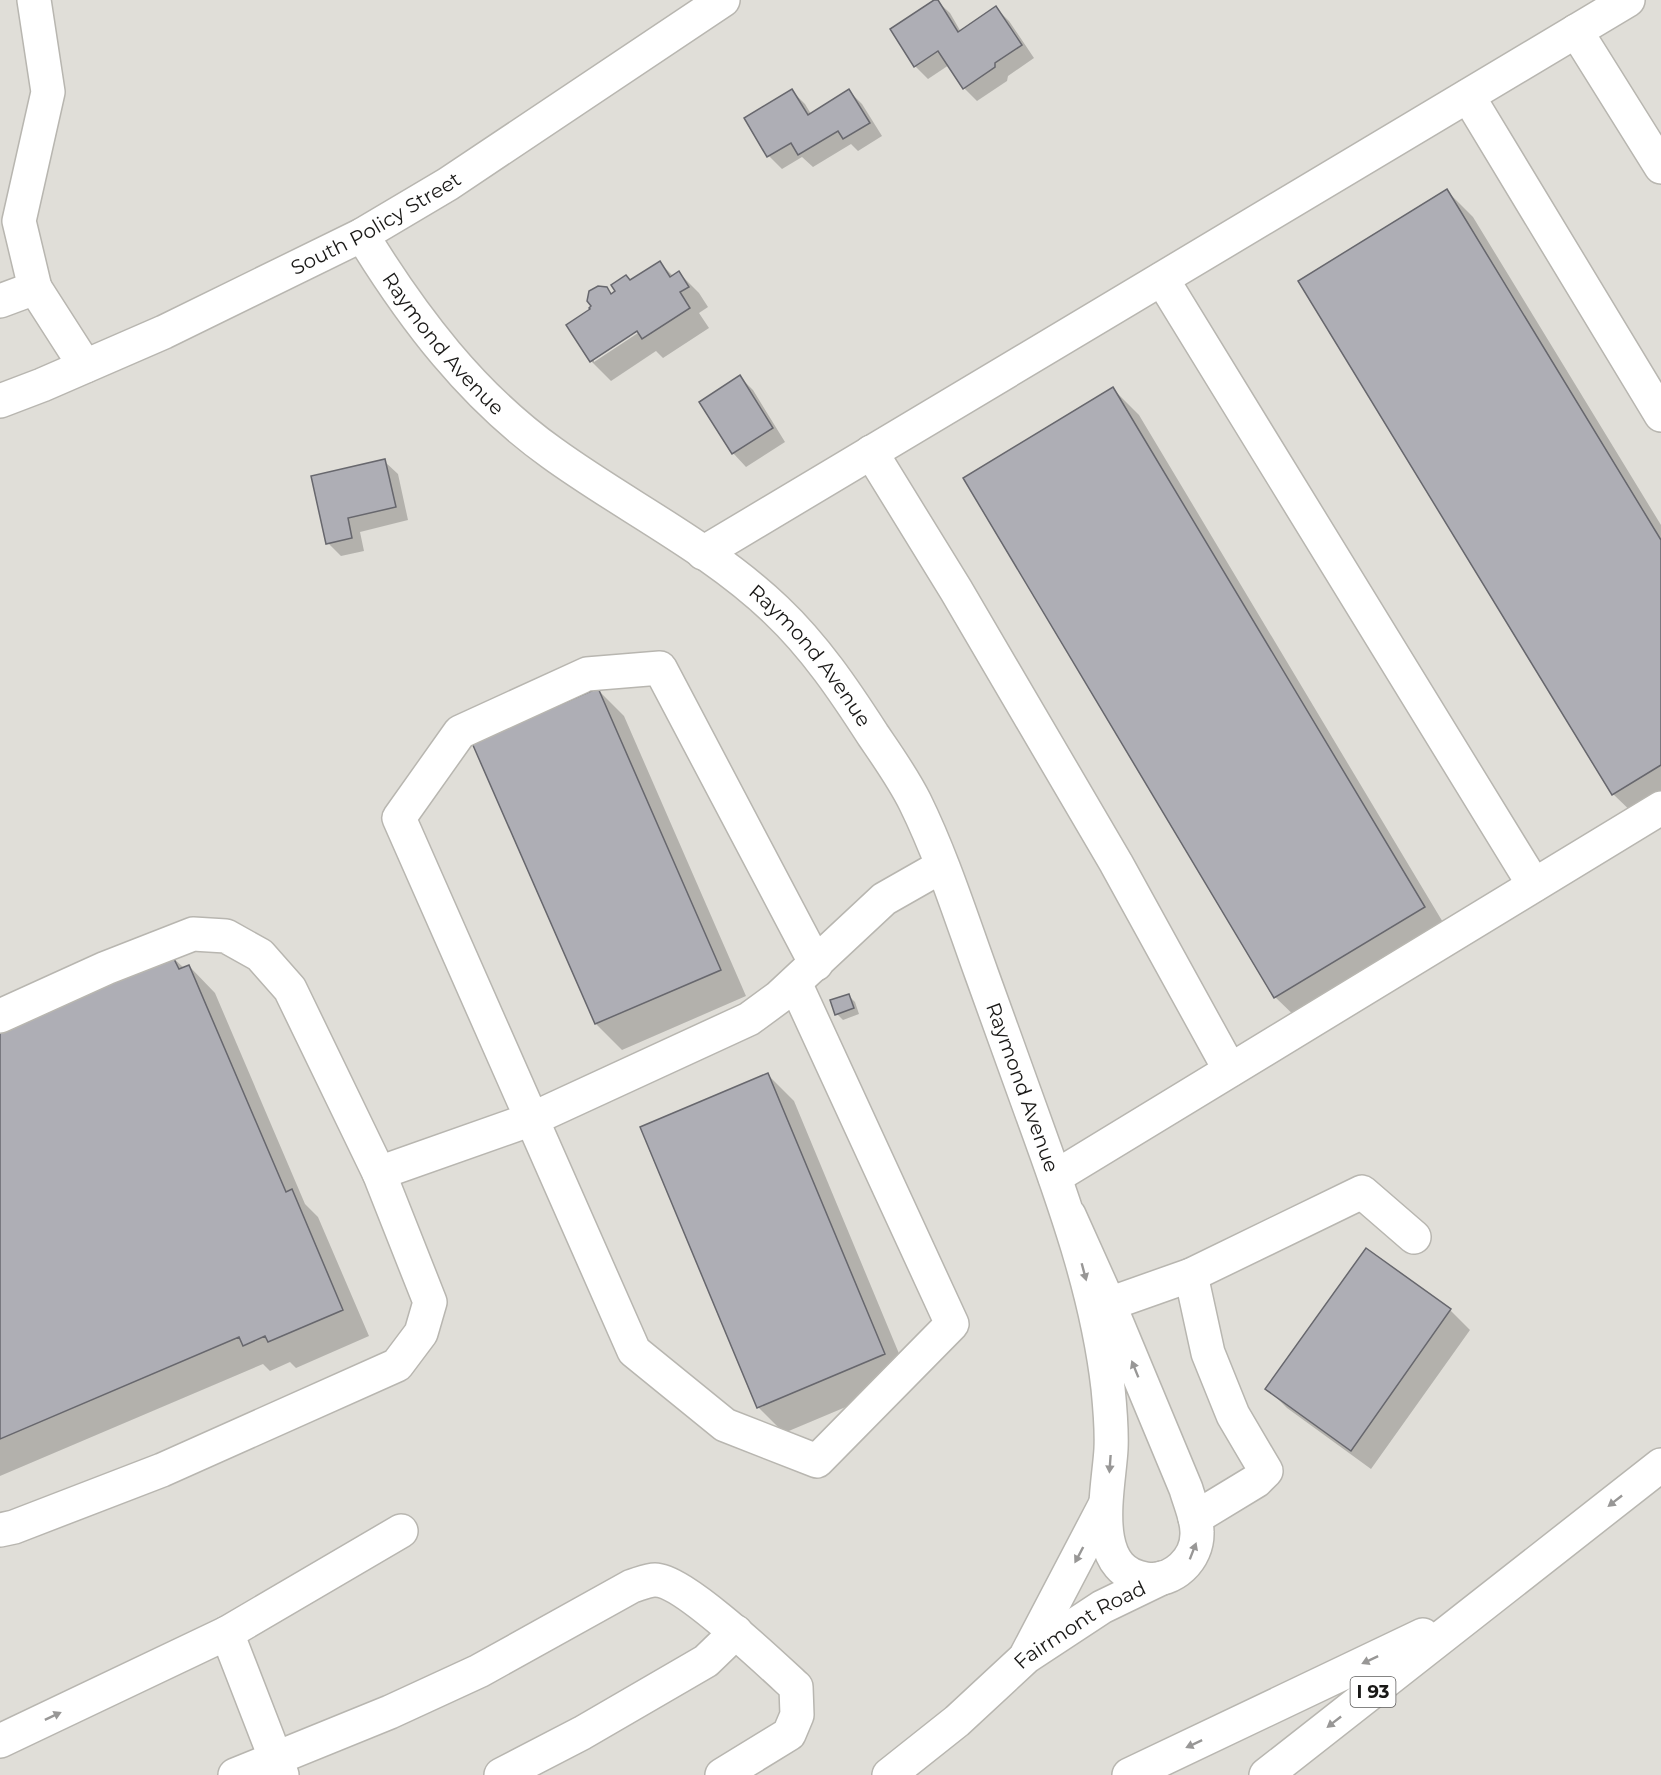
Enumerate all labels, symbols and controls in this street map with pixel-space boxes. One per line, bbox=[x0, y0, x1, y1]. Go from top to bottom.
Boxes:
street label: South Policy Street bbox=[287, 167, 465, 280]
street label: Raymond Avenue bbox=[377, 268, 509, 420]
street label: Raymond Avenue bbox=[744, 579, 876, 731]
street label: Raymond Avenue bbox=[981, 999, 1064, 1175]
one-way arrow bbox=[1080, 1263, 1090, 1281]
one-way arrow bbox=[1130, 1359, 1140, 1377]
one-way arrow bbox=[1105, 1454, 1114, 1473]
one-way arrow bbox=[1607, 1495, 1623, 1508]
one-way arrow bbox=[1188, 1541, 1198, 1559]
one-way arrow bbox=[1074, 1547, 1084, 1564]
street label: Fairmont Road bbox=[1009, 1576, 1150, 1674]
one-way arrow bbox=[1361, 1656, 1378, 1665]
road number: I 93 bbox=[1350, 1677, 1396, 1707]
one-way arrow bbox=[44, 1711, 61, 1720]
one-way arrow bbox=[1326, 1716, 1342, 1728]
one-way arrow bbox=[1185, 1740, 1202, 1749]

